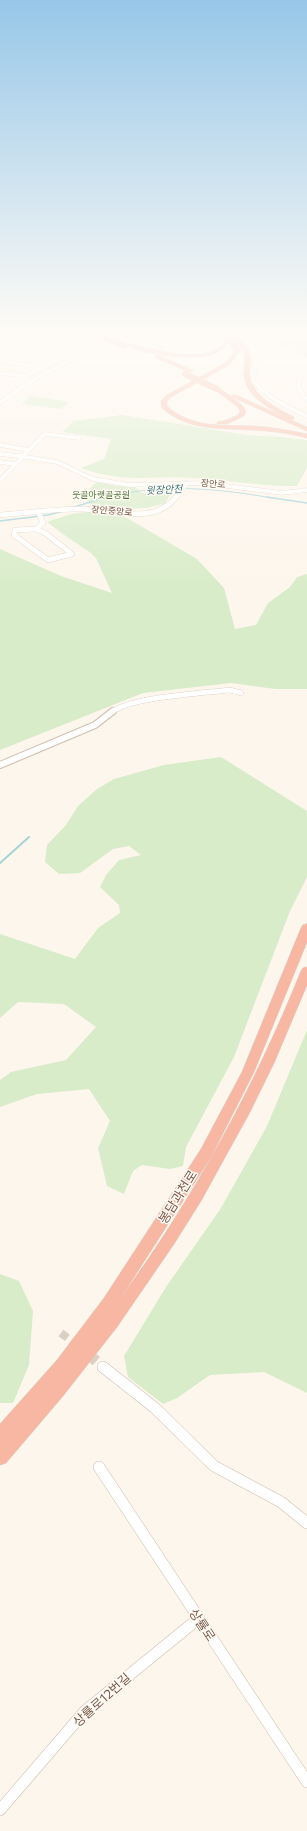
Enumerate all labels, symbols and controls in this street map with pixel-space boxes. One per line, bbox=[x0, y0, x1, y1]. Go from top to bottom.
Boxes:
street label: 장안로 bbox=[200, 478, 226, 490]
water label: 윗장안천 bbox=[145, 483, 183, 497]
park label: 웃골아랫골공원 bbox=[72, 490, 130, 500]
street label: 장안중앙로 bbox=[91, 504, 133, 518]
street label: 봉담과천로 bbox=[156, 1168, 200, 1226]
street label: 상률로 bbox=[186, 1606, 218, 1644]
street label: 상률로12번길 bbox=[70, 1670, 134, 1730]

